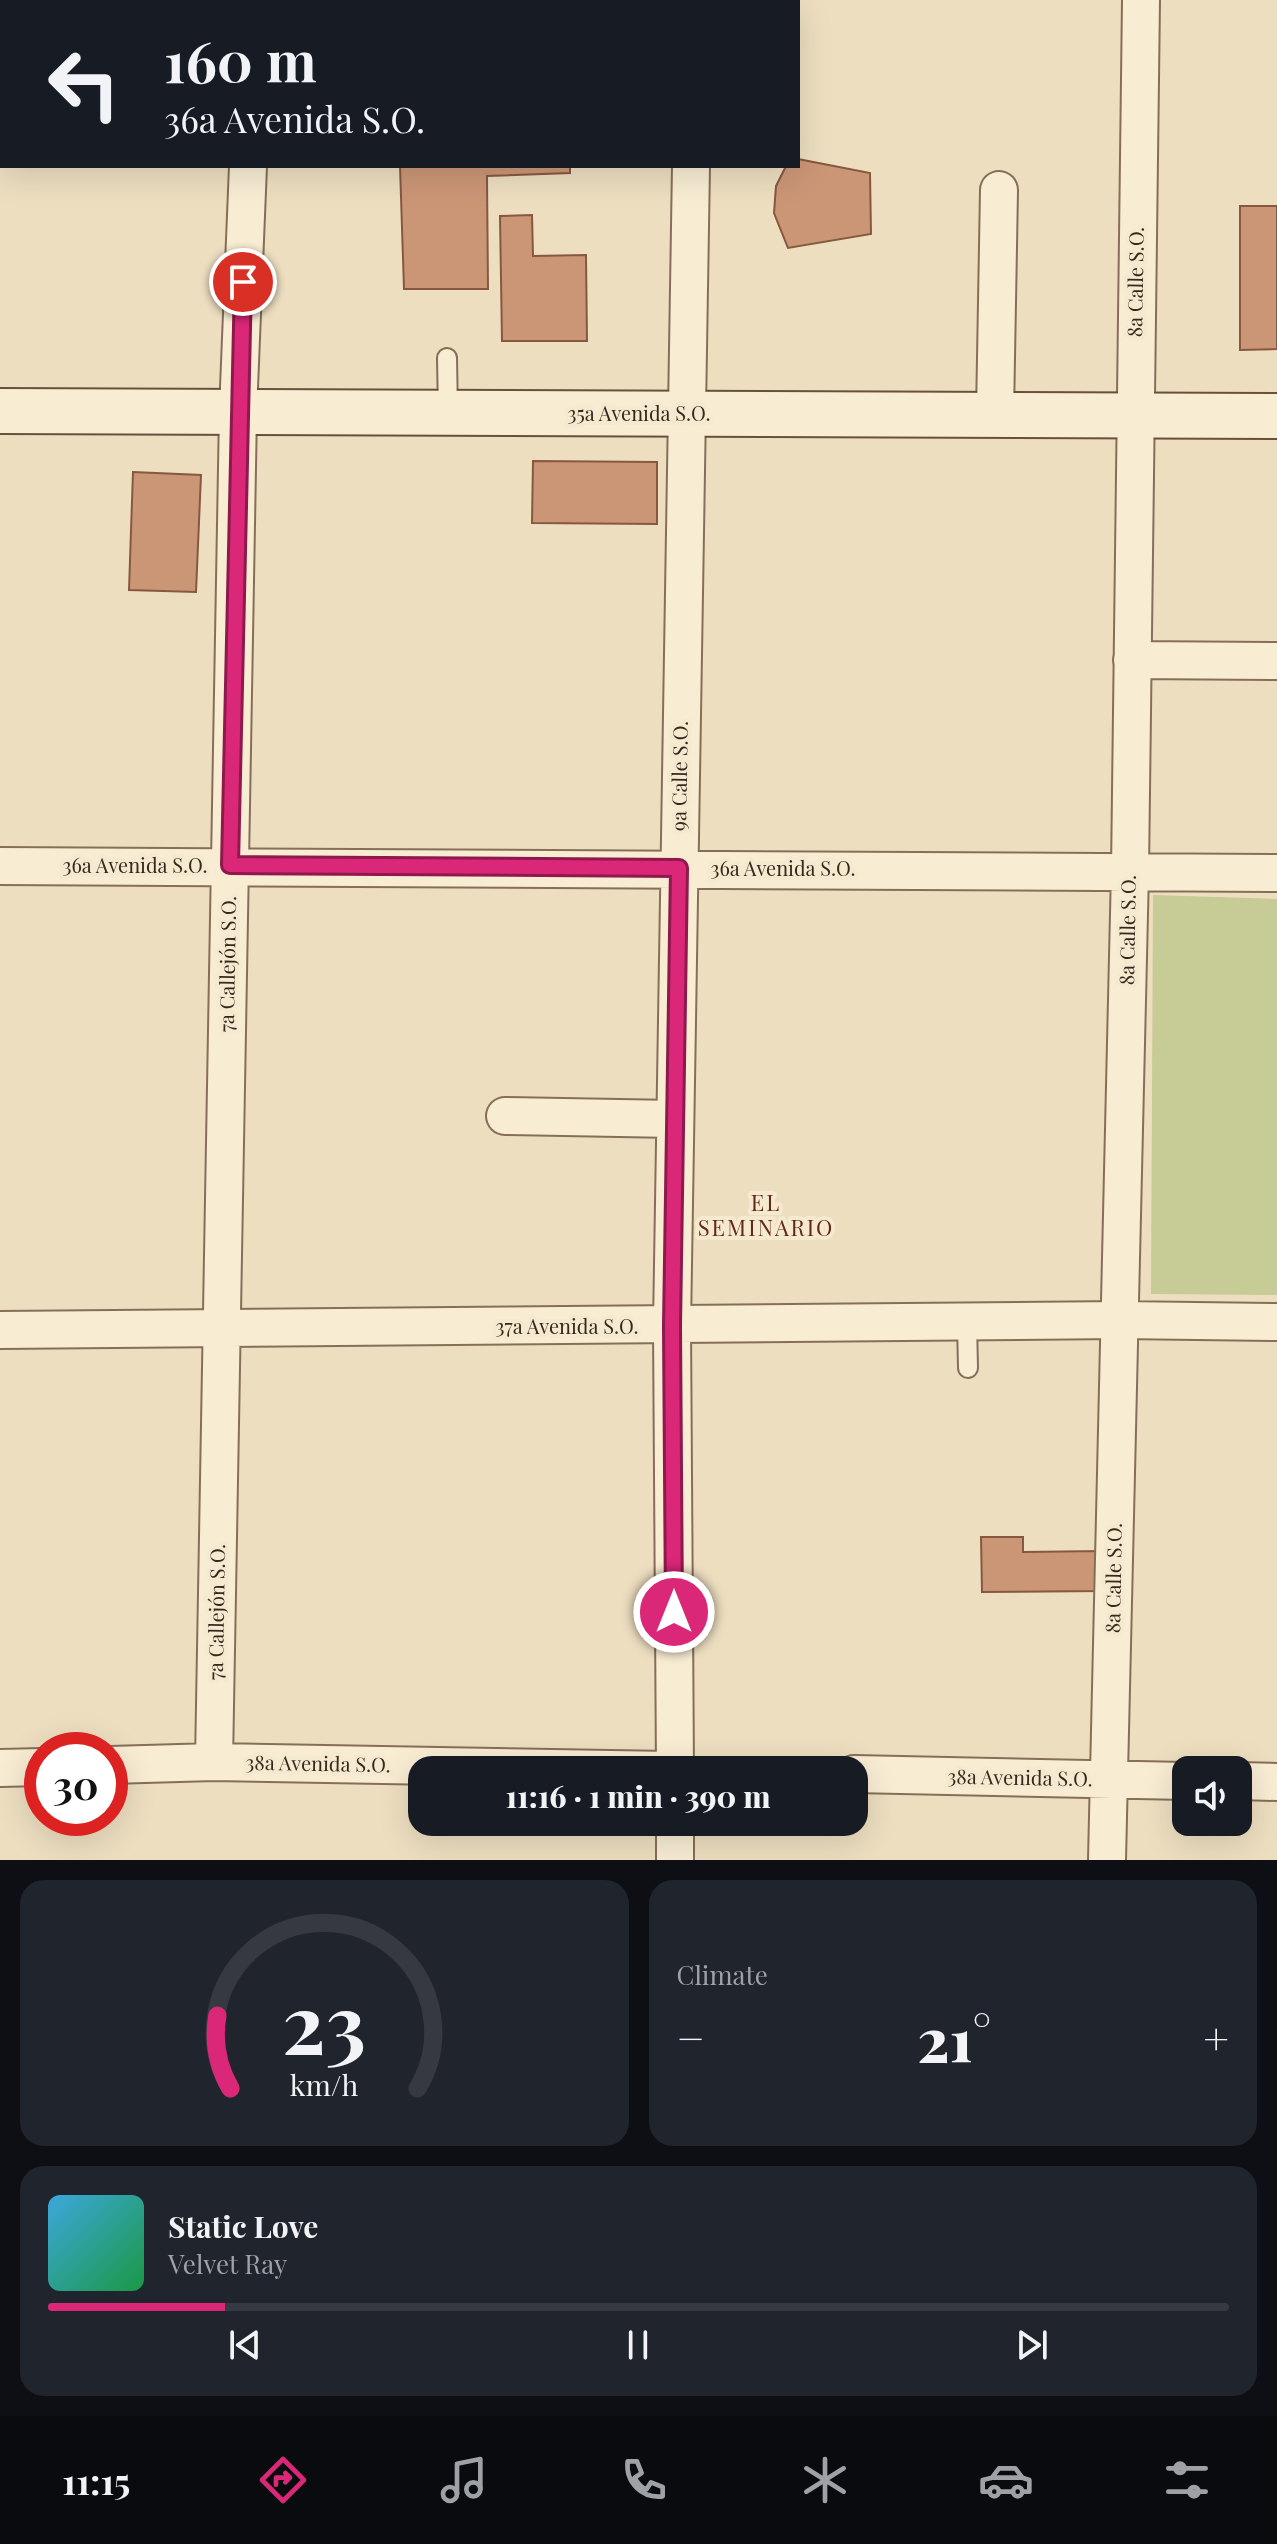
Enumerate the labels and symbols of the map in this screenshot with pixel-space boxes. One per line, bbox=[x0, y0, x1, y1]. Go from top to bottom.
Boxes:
street label: 8a Calle S.O. bbox=[1120, 227, 1149, 337]
pin bbox=[209, 248, 277, 316]
street label: 35a Avenida S.O. bbox=[567, 399, 711, 426]
street label: 9a Calle S.O. bbox=[664, 721, 693, 831]
street label: 36a Avenida S.O. bbox=[62, 851, 208, 878]
street label: 36a Avenida S.O. bbox=[710, 854, 856, 881]
street label: 8a Calle S.O. bbox=[1112, 875, 1141, 985]
street label: 7a Callejón S.O. bbox=[212, 896, 241, 1032]
district label: EL SEMINARIO bbox=[698, 1187, 834, 1242]
street label: 37a Avenida S.O. bbox=[496, 1312, 638, 1339]
street label: 8a Calle S.O. bbox=[1098, 1523, 1127, 1633]
street label: 7a Callejón S.O. bbox=[201, 1544, 230, 1680]
position arrow bbox=[632, 1570, 716, 1654]
speed limit sign: 30 bbox=[24, 1732, 128, 1836]
street label: 38a Avenida S.O. bbox=[245, 1748, 391, 1777]
street label: 38a Avenida S.O. bbox=[947, 1762, 1093, 1791]

